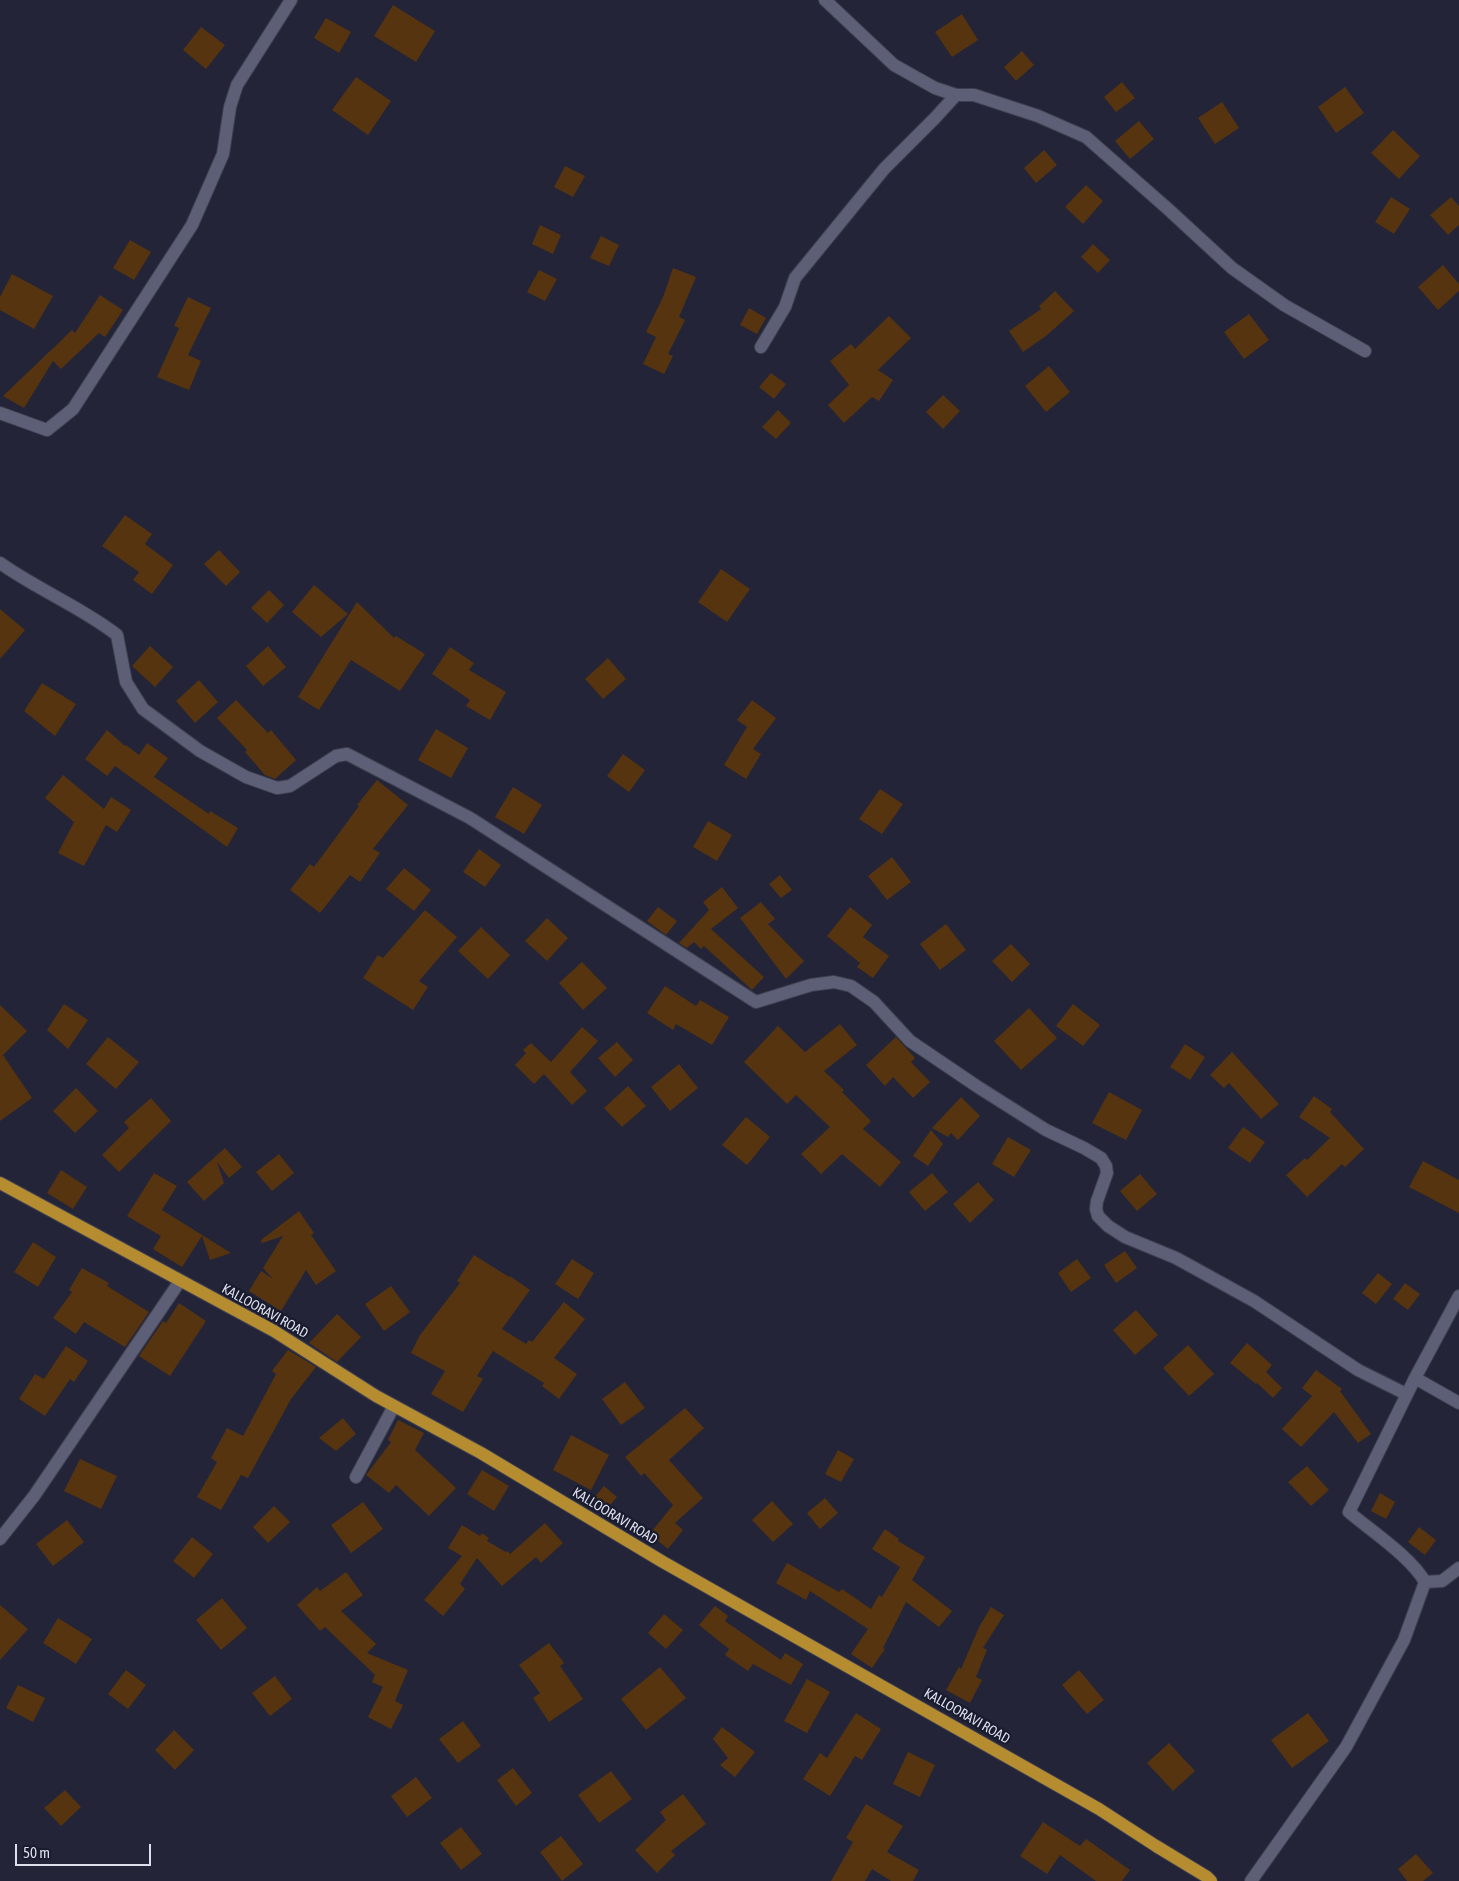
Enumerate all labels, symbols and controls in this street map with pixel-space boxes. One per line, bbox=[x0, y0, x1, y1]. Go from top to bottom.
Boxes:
street label: KALLOORAVI ROAD bbox=[219, 1280, 311, 1342]
street label: KALLOORAVI ROAD bbox=[569, 1484, 661, 1548]
street label: KALLOORAVI ROAD bbox=[921, 1685, 1013, 1747]
scale bar bbox=[18, 1834, 154, 1866]
text: 50 m bbox=[23, 1844, 50, 1861]

